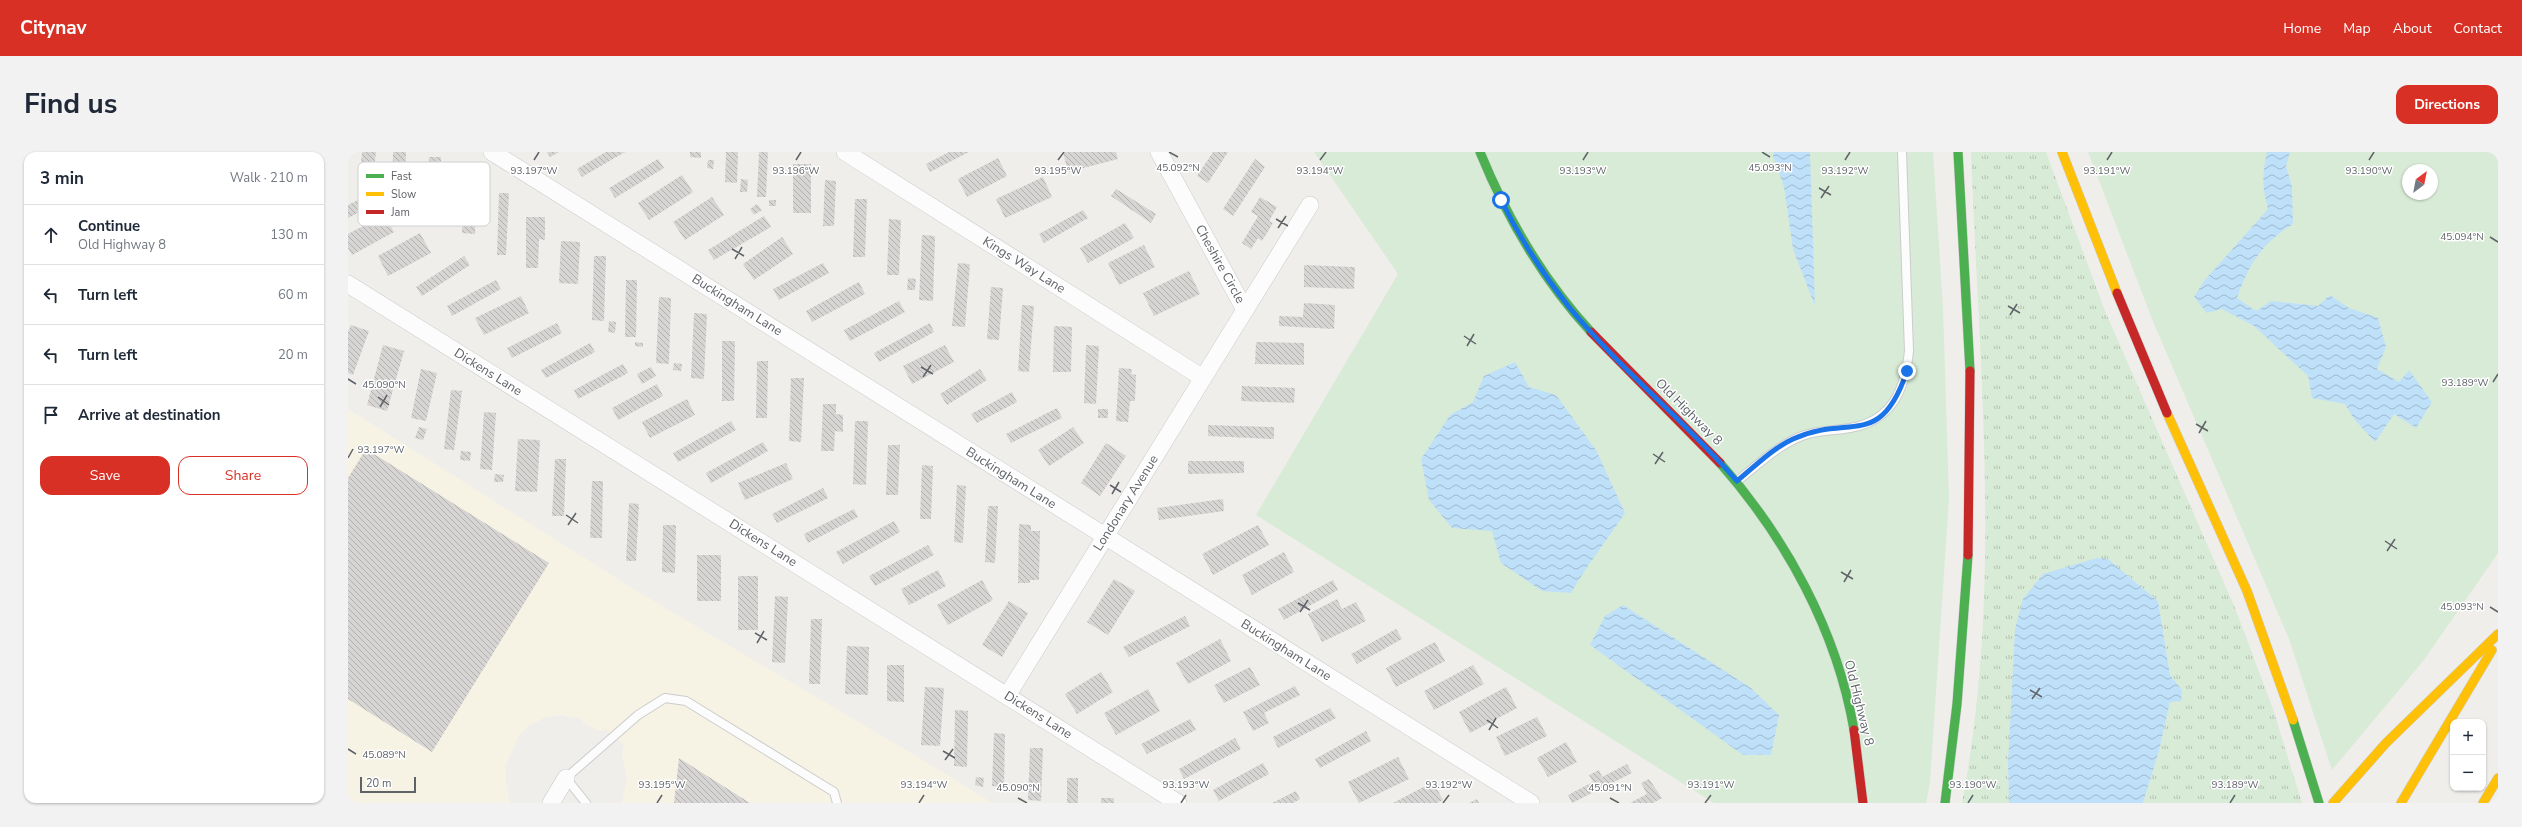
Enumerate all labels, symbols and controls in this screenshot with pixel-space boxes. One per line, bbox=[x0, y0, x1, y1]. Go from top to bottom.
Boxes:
text: Citynav bbox=[20, 15, 87, 41]
text: Home bbox=[2283, 19, 2321, 38]
text: Map bbox=[2343, 19, 2371, 38]
text: About bbox=[2393, 19, 2432, 38]
text: Contact bbox=[2454, 19, 2502, 38]
text: Find us bbox=[24, 85, 118, 123]
button: Directions bbox=[2396, 85, 2498, 124]
text: 45.092°N bbox=[1156, 161, 1200, 175]
text: 45.093°N bbox=[1748, 161, 1792, 175]
legend bbox=[358, 162, 490, 226]
text: 93.197°W bbox=[510, 164, 558, 178]
text: 93.196°W bbox=[772, 164, 820, 178]
text: 93.195°W bbox=[1034, 164, 1082, 178]
text: 93.194°W bbox=[1296, 164, 1344, 178]
text: 93.193°W bbox=[1559, 164, 1607, 178]
text: 93.192°W bbox=[1821, 164, 1869, 178]
text: 93.191°W bbox=[2083, 164, 2131, 178]
text: 93.190°W bbox=[2345, 164, 2393, 178]
north arrow bbox=[2402, 164, 2438, 200]
text: 3 min bbox=[40, 167, 84, 190]
text: Walk · 210 m bbox=[230, 169, 308, 187]
text: Fast bbox=[391, 169, 412, 184]
text: Slow bbox=[391, 187, 416, 202]
route start bbox=[1492, 191, 1510, 209]
text: Jam bbox=[390, 205, 410, 220]
text: Continue bbox=[78, 216, 140, 236]
street label: Cheshire Circle bbox=[1191, 221, 1249, 307]
icon: ahead bbox=[40, 224, 62, 246]
text: 130 m bbox=[270, 226, 308, 244]
text: 45.094°N bbox=[2440, 230, 2484, 244]
street label: Kings Way Lane bbox=[979, 232, 1069, 298]
text: Old Highway 8 bbox=[78, 236, 166, 254]
street label: Buckingham Lane bbox=[688, 270, 786, 340]
icon: left bbox=[40, 284, 62, 306]
text: Turn left bbox=[78, 285, 137, 305]
text: 60 m bbox=[278, 286, 308, 304]
icon: left bbox=[40, 344, 62, 366]
street label: Dickens Lane bbox=[451, 344, 526, 400]
text: Turn left bbox=[78, 345, 137, 365]
text: 20 m bbox=[278, 346, 308, 364]
route end bbox=[1898, 362, 1916, 380]
street label: Old Highway 8 bbox=[1652, 375, 1727, 450]
text: 93.189°W bbox=[2441, 376, 2489, 390]
text: 45.090°N bbox=[362, 378, 406, 392]
icon: arrive bbox=[40, 404, 62, 426]
text: Arrive at destination bbox=[78, 405, 221, 425]
text: 93.197°W bbox=[357, 443, 405, 457]
street label: Buckingham Lane bbox=[962, 443, 1060, 513]
street label: Londonary Avenue bbox=[1089, 452, 1163, 554]
button: Save bbox=[40, 456, 170, 495]
button: Share bbox=[178, 456, 308, 495]
street label: Dickens Lane bbox=[726, 515, 801, 571]
text: 45.093°N bbox=[2440, 600, 2484, 614]
street label: Buckingham Lane bbox=[1237, 615, 1335, 685]
street label: Old Highway 8 bbox=[1840, 658, 1878, 748]
street label: Dickens Lane bbox=[1001, 687, 1076, 743]
map controls bbox=[2450, 719, 2486, 791]
button: + bbox=[2450, 719, 2486, 755]
text: 45.089°N bbox=[362, 748, 406, 762]
button: − bbox=[2450, 755, 2486, 791]
scale bar bbox=[360, 775, 416, 794]
text: 20 m bbox=[366, 776, 391, 791]
text: 93.195°W bbox=[638, 778, 686, 792]
text: 93.194°W bbox=[900, 778, 948, 792]
text: 93.193°W bbox=[1162, 778, 1210, 792]
text: 93.192°W bbox=[1425, 778, 1473, 792]
text: 93.191°W bbox=[1687, 778, 1735, 792]
text: 93.190°W bbox=[1949, 778, 1997, 792]
text: 93.189°W bbox=[2211, 778, 2259, 792]
text: 45.090°N bbox=[996, 781, 1040, 795]
text: 45.091°N bbox=[1588, 781, 1632, 795]

